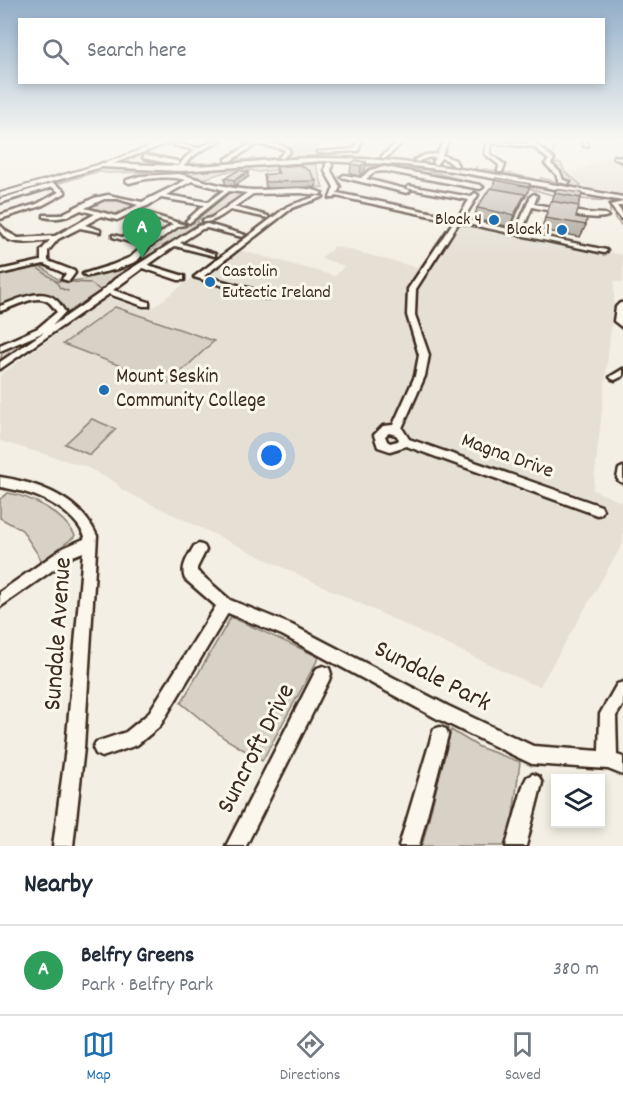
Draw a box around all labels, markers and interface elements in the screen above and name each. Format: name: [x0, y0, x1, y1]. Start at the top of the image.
search box: [18, 18, 605, 84]
icon: search: [39, 35, 72, 68]
text: Search here: [87, 36, 186, 67]
pin: A: [122, 208, 162, 258]
place label: Block 4: [435, 208, 482, 233]
marker: Block 4: [487, 213, 501, 227]
place label: Block 1: [506, 218, 550, 243]
marker: Block 1: [555, 223, 569, 237]
place label: Castolin Eutectic Ireland: [222, 260, 331, 306]
marker: Castolin Eutectic Ireland: [203, 275, 217, 289]
place label: Mount Seskin Community College: [116, 363, 266, 417]
marker: Mount Seskin Community College: [97, 383, 111, 397]
street label: Magna Drive: [457, 426, 557, 488]
your location: [257, 441, 286, 470]
street label: Sundale Avenue: [35, 556, 83, 712]
street label: Sundale Park: [367, 632, 497, 722]
street label: Suncroft Drive: [208, 678, 306, 820]
map controls: [551, 774, 605, 828]
button: layers: [551, 774, 605, 828]
text: Nearby: [24, 867, 92, 904]
text: Belfry Greens: [81, 941, 194, 972]
text: A: [38, 956, 49, 984]
text: 380 m: [553, 956, 599, 984]
text: Park · Belfry Park: [81, 972, 213, 1000]
tab: Map: [82, 1028, 115, 1087]
tab: Directions: [280, 1028, 340, 1087]
tab: Saved: [505, 1028, 541, 1087]

